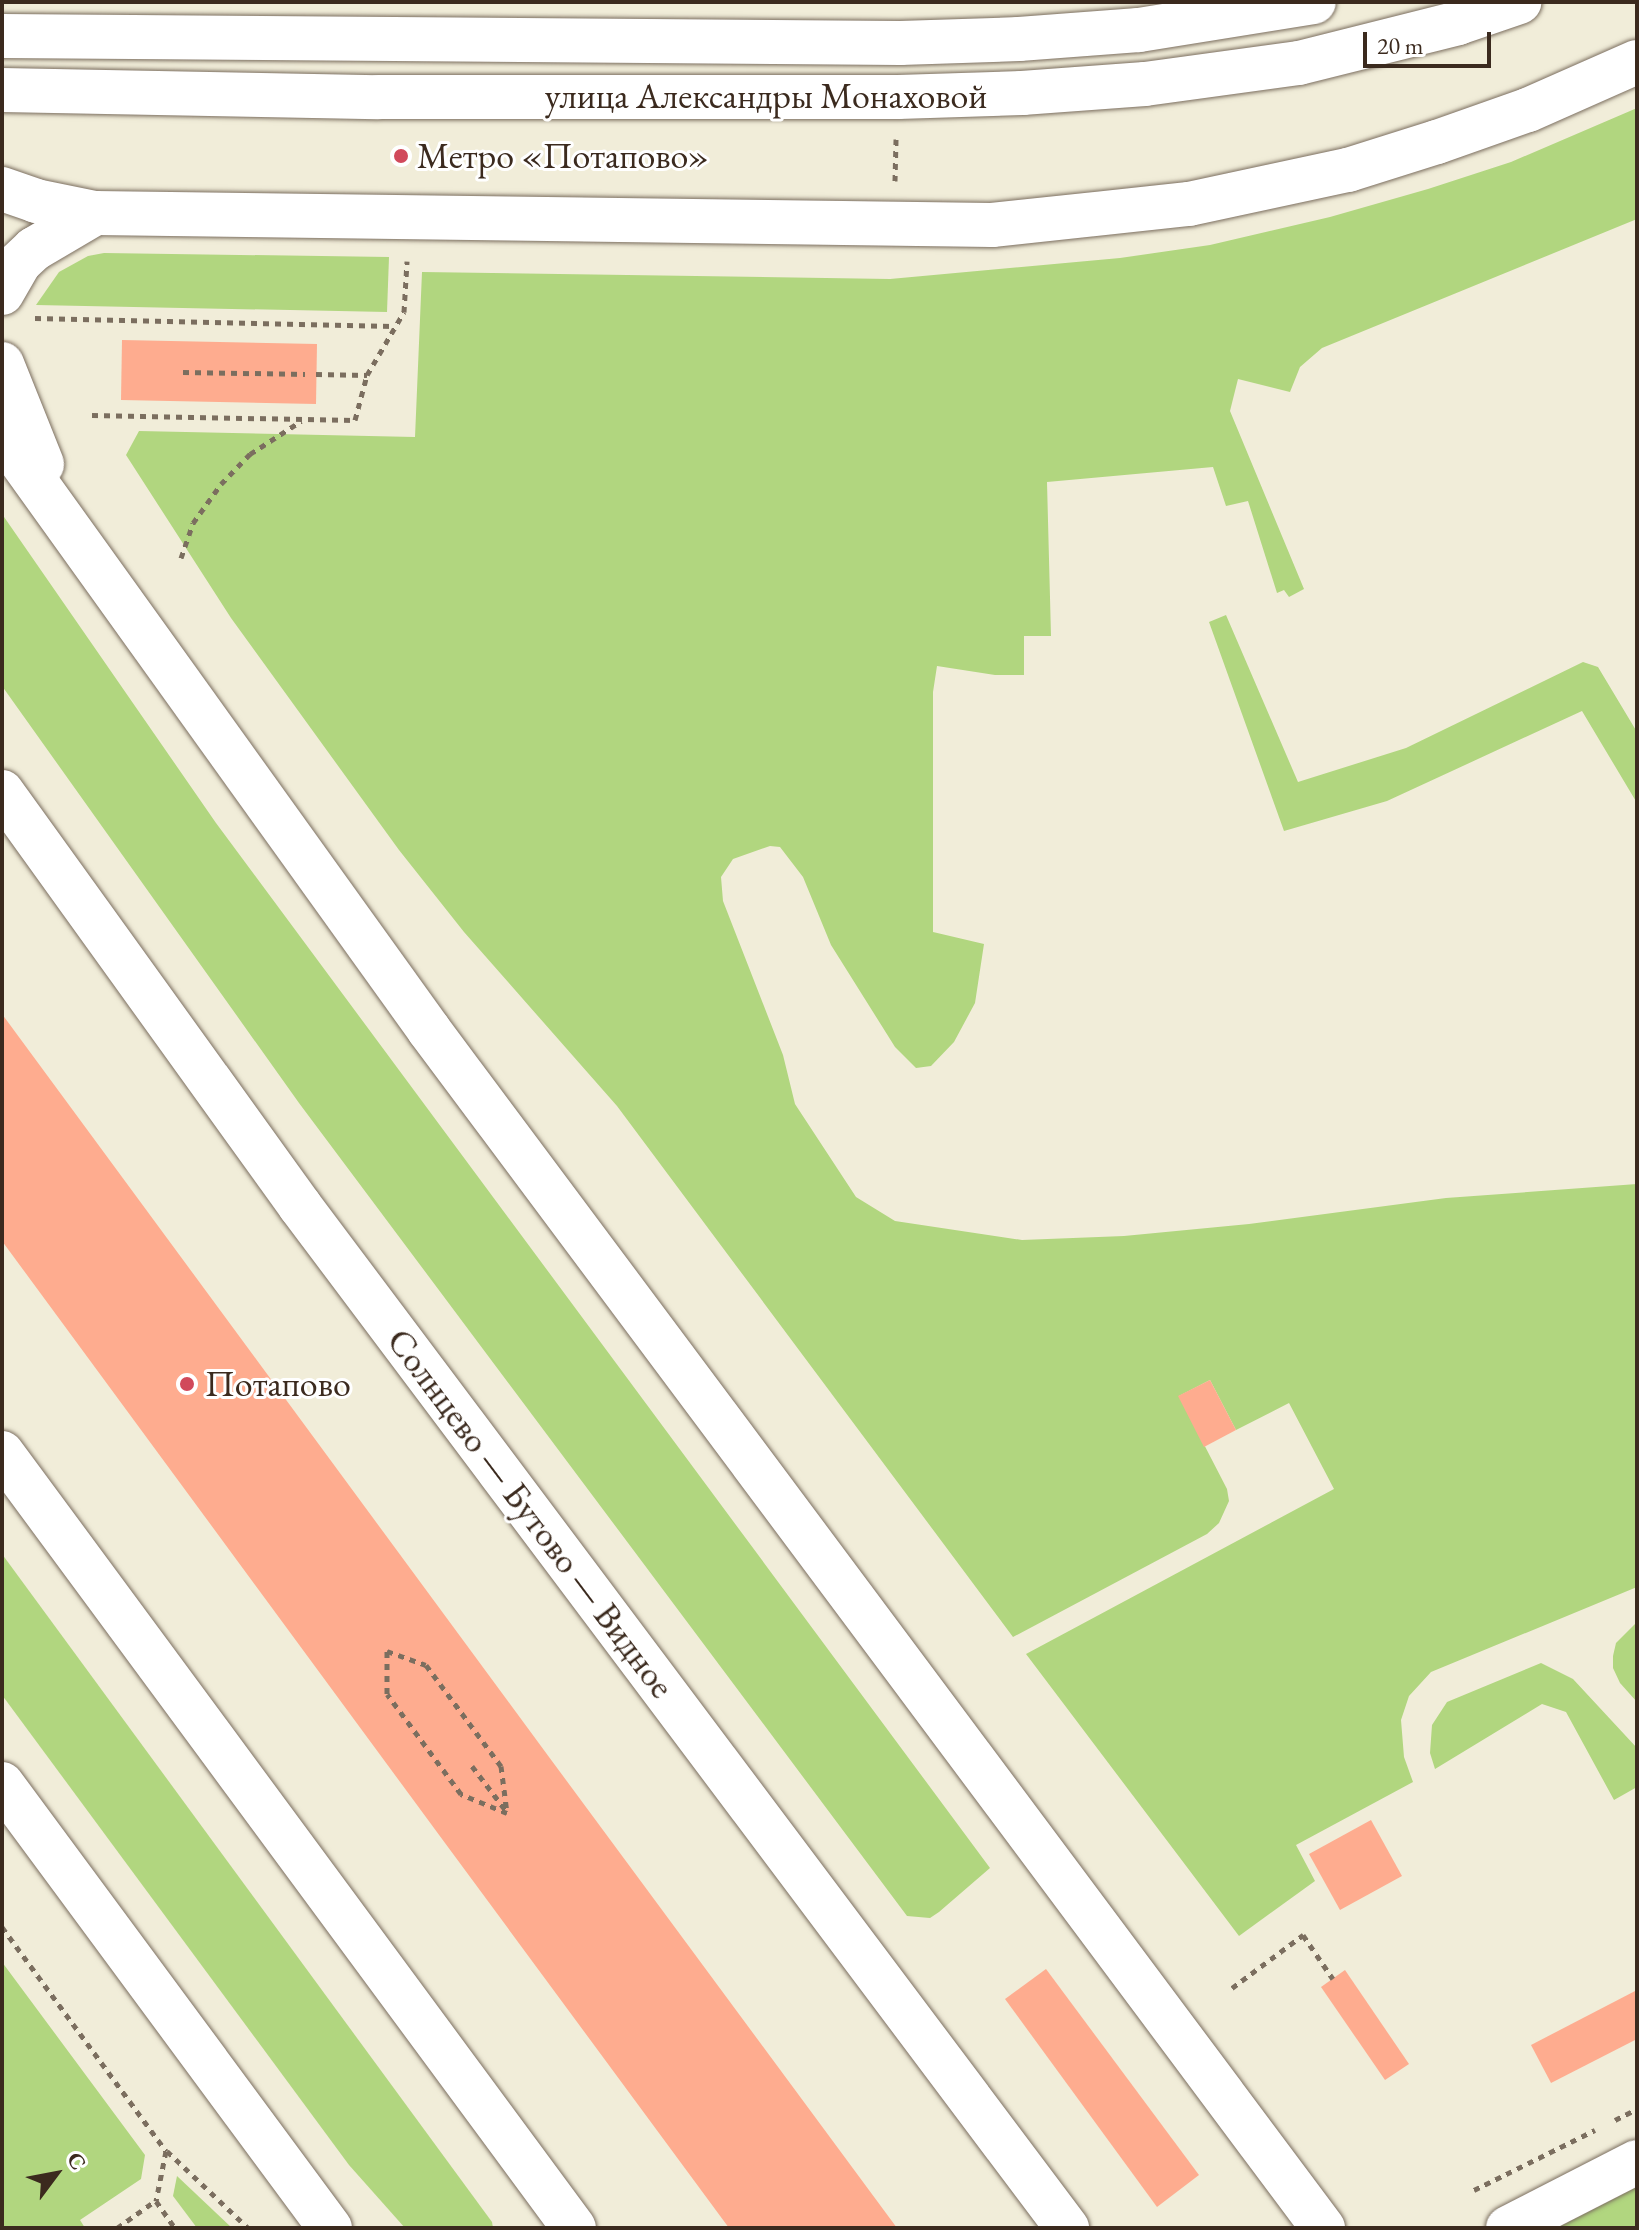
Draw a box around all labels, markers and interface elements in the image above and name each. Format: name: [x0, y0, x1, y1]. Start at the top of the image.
scale bar: [1367, 16, 1495, 66]
text: 20 m: [1377, 30, 1424, 61]
street label: улица Александры Монаховой: [545, 74, 987, 118]
place label: Метро «Потапово»: [417, 134, 709, 178]
marker: Метро «Потапово»: [392, 147, 410, 165]
street label: Солнцево — Бутово — Видное: [378, 1320, 684, 1706]
place label: Потапово: [205, 1362, 351, 1406]
marker: Потапово: [176, 1373, 198, 1395]
north arrow: [16, 2134, 96, 2214]
text: С: [60, 2147, 93, 2175]

